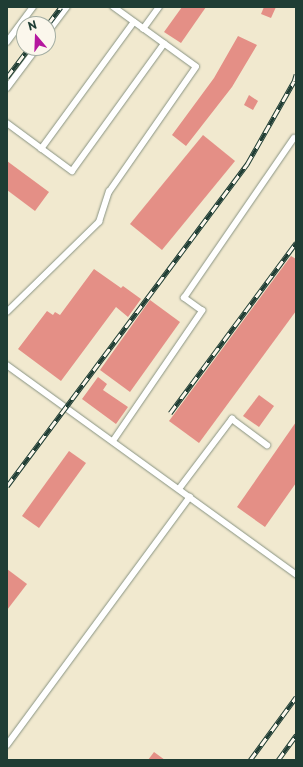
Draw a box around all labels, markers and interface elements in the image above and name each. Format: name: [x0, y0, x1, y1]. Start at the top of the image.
north arrow: [16, 16, 56, 56]
text: N: [25, 16, 39, 35]

